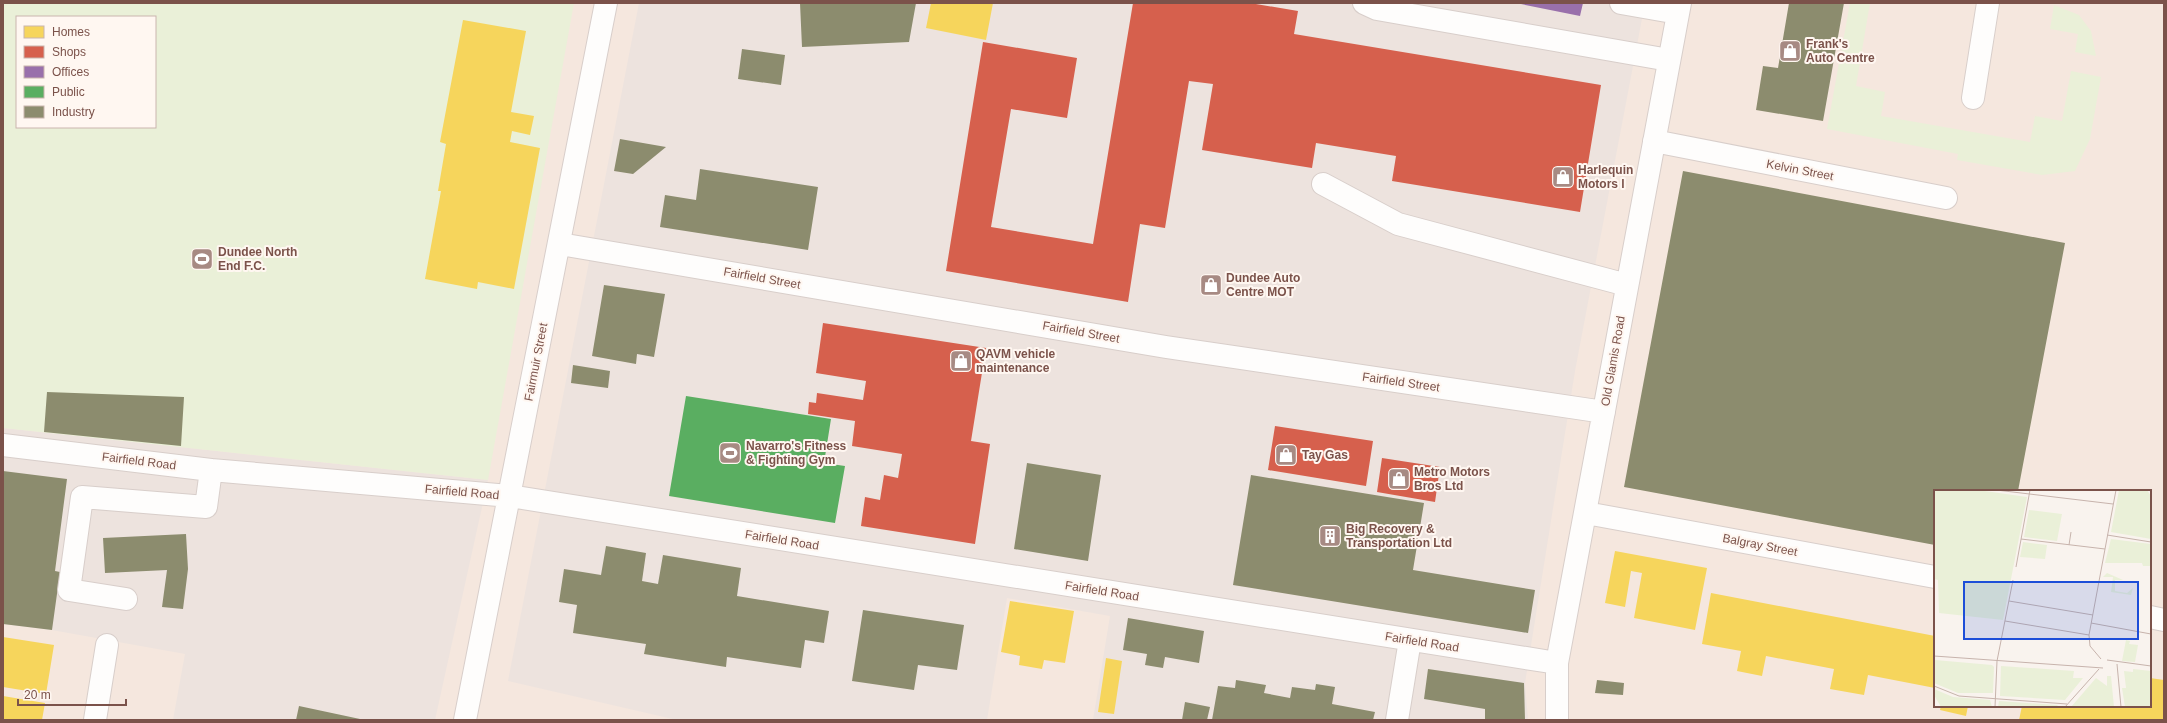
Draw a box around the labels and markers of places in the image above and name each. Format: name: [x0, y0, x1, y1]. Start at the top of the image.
place label: Frank's Auto Centre: [1806, 37, 1875, 65]
shop icon: Frank's Auto Centre: [1777, 38, 1803, 64]
place label: Harlequin Motors l: [1578, 163, 1633, 191]
shop icon: Harlequin Motors l: [1550, 164, 1576, 190]
place label: Dundee North End F.C.: [218, 245, 297, 273]
sports icon: Dundee North End F.C.: [189, 246, 215, 272]
place label: Dundee Auto Centre MOT: [1226, 271, 1300, 299]
shop icon: Dundee Auto Centre MOT: [1198, 272, 1224, 298]
place label: QAVM vehicle maintenance: [976, 347, 1055, 375]
shop icon: QAVM vehicle maintenance: [948, 348, 974, 374]
place label: Navarro's Fitness & Fighting Gym: [746, 439, 847, 467]
sports icon: Navarro's Fitness & Fighting Gym: [717, 440, 743, 466]
shop icon: Tay Gas: [1273, 442, 1299, 468]
place label: Tay Gas: [1302, 448, 1348, 462]
place label: Metro Motors Bros Ltd: [1414, 465, 1490, 493]
shop icon: Metro Motors Bros Ltd: [1386, 466, 1412, 492]
place label: Big Recovery & Transportation Ltd: [1346, 522, 1452, 550]
building icon: Big Recovery & Transportation Ltd: [1317, 523, 1343, 549]

